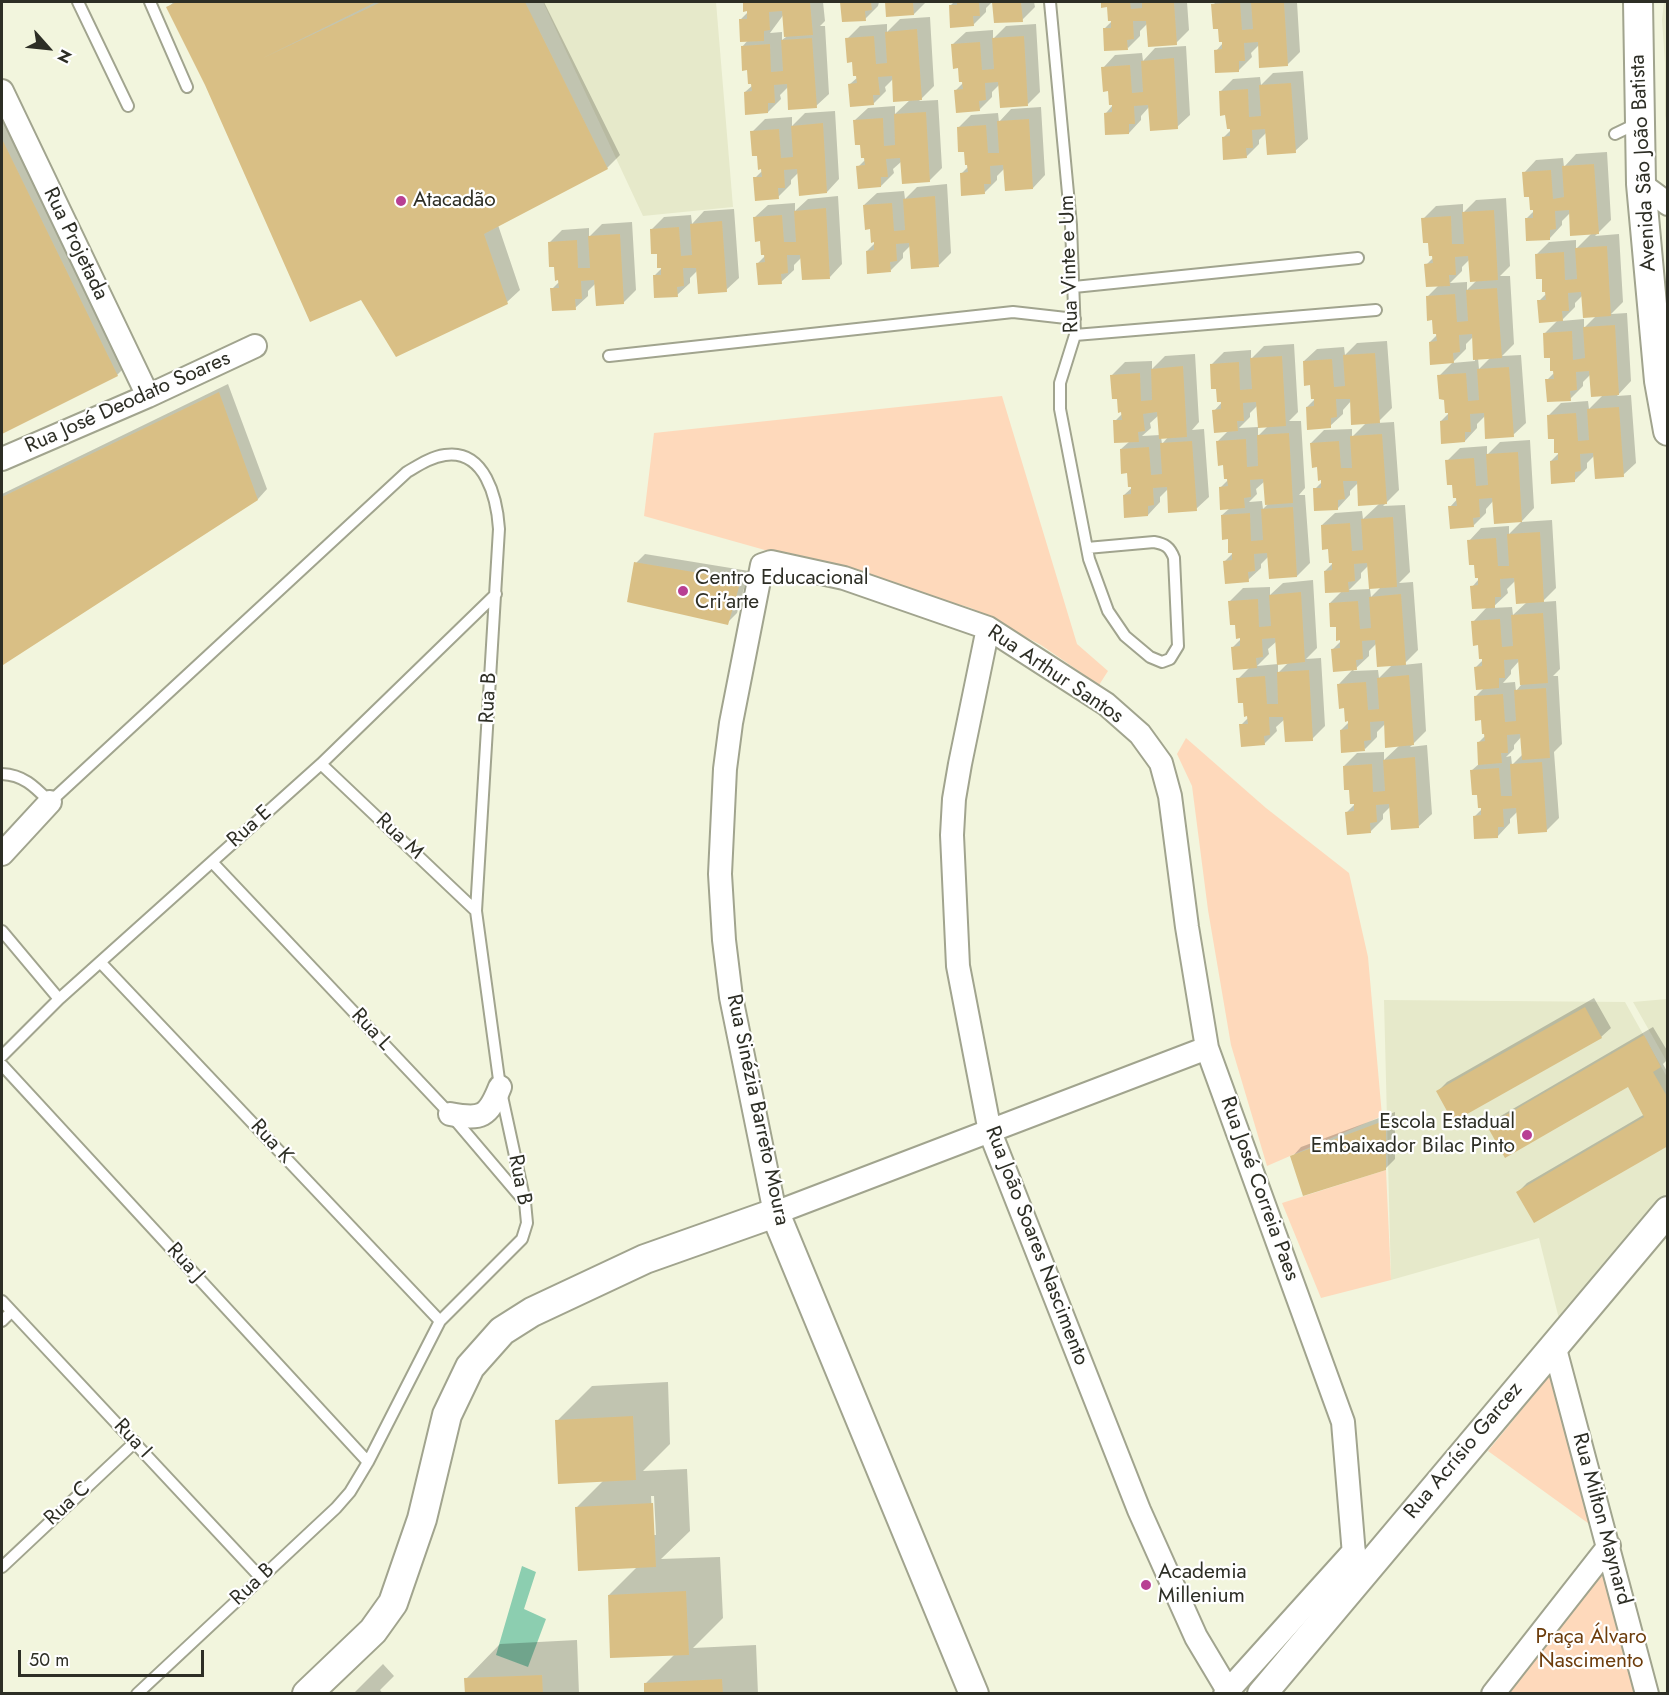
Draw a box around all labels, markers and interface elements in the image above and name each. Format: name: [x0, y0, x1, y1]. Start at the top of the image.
north arrow: [18, 18, 78, 78]
text: N: [51, 46, 78, 67]
street label: Avenida São João Batista: [1626, 54, 1662, 272]
street label: Rua Projetada: [37, 184, 113, 304]
place label: Atacadão: [413, 188, 496, 214]
marker: Atacadão: [394, 194, 408, 208]
street label: Rua Vinte e Um: [1055, 194, 1085, 334]
street label: Rua José Deodato Soares: [21, 346, 235, 460]
place label: Centro Educacional Cri'arte: [695, 566, 869, 616]
marker: Centro Educacional Cri'arte: [676, 584, 690, 598]
street label: Rua Arthur Santos: [982, 620, 1128, 730]
street label: Rua B: [475, 672, 503, 724]
street label: Rua E: [223, 801, 277, 853]
street label: Rua M: [370, 809, 428, 865]
street label: Rua Sinézia Barreto Moura: [720, 992, 794, 1228]
street label: Rua L: [345, 1004, 397, 1056]
street label: Rua José Correia Paes: [1214, 1093, 1304, 1285]
place label: Escola Estadual Embaixador Bilac Pinto: [1311, 1110, 1515, 1160]
street label: Rua K: [244, 1115, 298, 1169]
street label: Rua João Soares Nascimento: [979, 1123, 1093, 1369]
marker: Escola Estadual Embaixador Bilac Pinto: [1520, 1128, 1534, 1142]
street label: Rua B: [502, 1153, 536, 1207]
street label: Rua J: [161, 1238, 209, 1288]
street label: Rua Acrísio Garcez: [1399, 1377, 1529, 1525]
street label: Rua I: [108, 1414, 156, 1464]
street label: Rua Milton Maynard: [1566, 1430, 1636, 1608]
street label: Rua C: [40, 1477, 96, 1531]
street label: Rua B: [226, 1558, 280, 1612]
place label: Academia Millenium: [1158, 1560, 1247, 1610]
marker: Academia Millenium: [1139, 1578, 1153, 1592]
park label: Praça Álvaro Nascimento: [1535, 1625, 1647, 1675]
scale bar: [21, 1638, 207, 1676]
text: 50 m: [29, 1647, 69, 1673]

